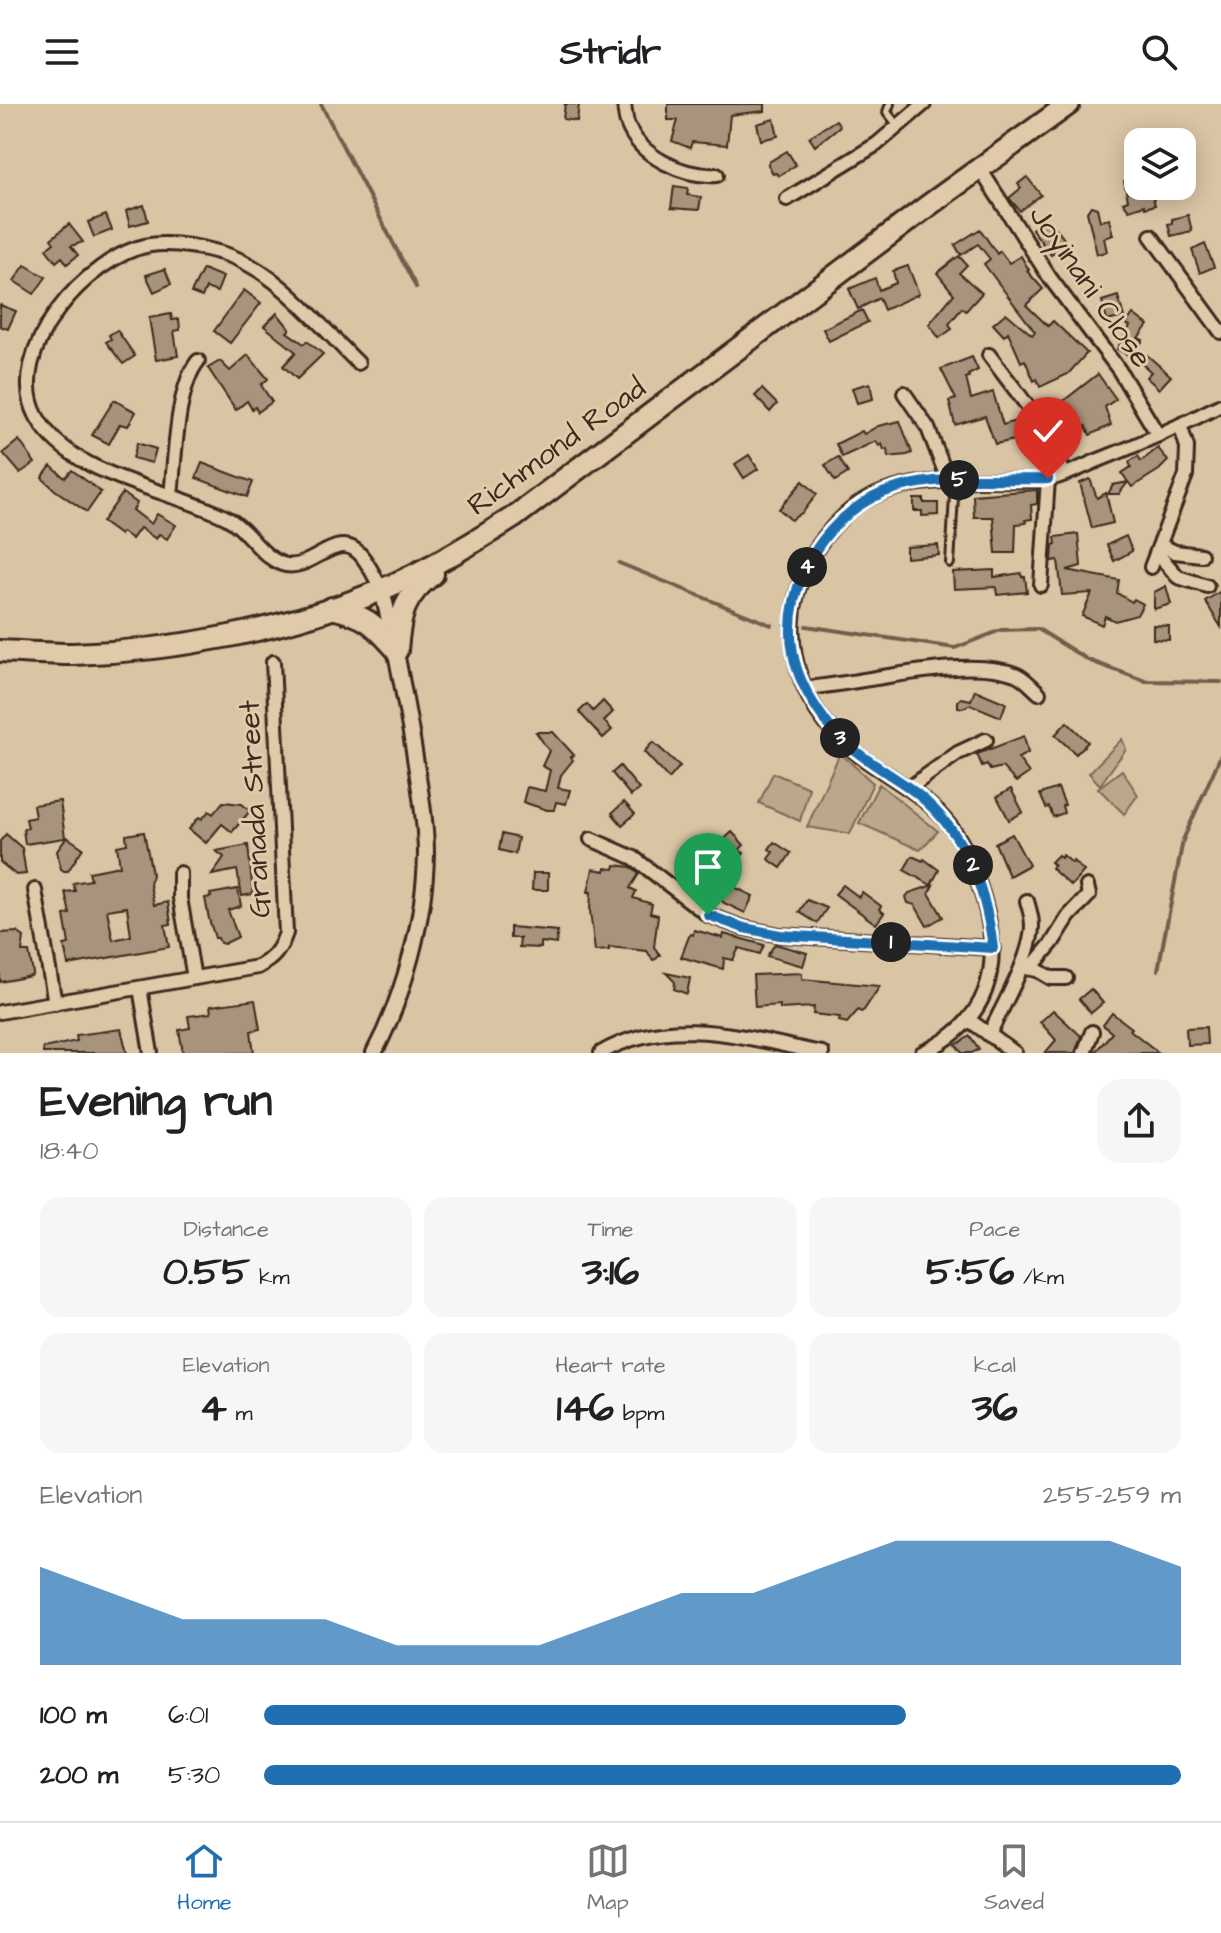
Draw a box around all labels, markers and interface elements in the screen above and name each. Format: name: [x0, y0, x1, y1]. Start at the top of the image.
text: Stridr: [560, 27, 661, 78]
icon: menu: [40, 30, 84, 74]
icon: search: [1137, 30, 1181, 74]
map controls: [1124, 128, 1196, 200]
button: layers: [1124, 128, 1196, 200]
street label: Joyinani Close: [1018, 197, 1162, 377]
street label: Richmond Road: [459, 368, 654, 526]
pin: [1014, 397, 1082, 479]
icon: check: [1026, 409, 1070, 453]
pin: 5: [939, 460, 979, 500]
text: 5: [951, 464, 967, 495]
pin: 4: [787, 547, 827, 587]
text: 4: [800, 551, 814, 582]
street label: Granada Street: [228, 699, 282, 919]
pin: 3: [820, 718, 860, 758]
text: 3: [834, 722, 846, 753]
pin: [674, 833, 742, 915]
icon: arrive: [686, 845, 730, 889]
pin: 2: [953, 845, 993, 885]
text: 2: [967, 849, 979, 880]
pin: 1: [871, 922, 911, 962]
text: 1: [890, 926, 892, 957]
text: Evening run: [40, 1072, 272, 1133]
button: share: [1097, 1079, 1181, 1163]
text: 18:40: [40, 1133, 99, 1169]
text: Distance: [183, 1214, 269, 1245]
text: Time: [587, 1214, 634, 1245]
text: Pace: [969, 1214, 1020, 1245]
text: 0.55: [163, 1245, 250, 1300]
text: 3:16: [582, 1245, 639, 1300]
text: 5:56: [926, 1245, 1014, 1300]
text: km: [250, 1262, 290, 1293]
text: /km: [1014, 1262, 1064, 1293]
text: Elevation: [183, 1350, 269, 1381]
text: Heart rate: [555, 1350, 666, 1381]
text: kcal: [974, 1350, 1016, 1381]
text: 4: [200, 1381, 227, 1436]
text: 146: [557, 1381, 614, 1436]
text: 36: [972, 1381, 1018, 1436]
text: m: [227, 1398, 253, 1429]
text: bpm: [614, 1398, 664, 1429]
text: Elevation: [40, 1477, 142, 1513]
text: 255–259 m: [1042, 1477, 1181, 1513]
text: 100 m: [40, 1697, 107, 1733]
text: 6:01: [168, 1697, 208, 1733]
text: 200 m: [40, 1757, 118, 1793]
text: 5:30: [168, 1757, 220, 1793]
tab: Home: [177, 1839, 232, 1918]
tab: Map: [586, 1839, 630, 1918]
tab: Saved: [984, 1839, 1044, 1918]

